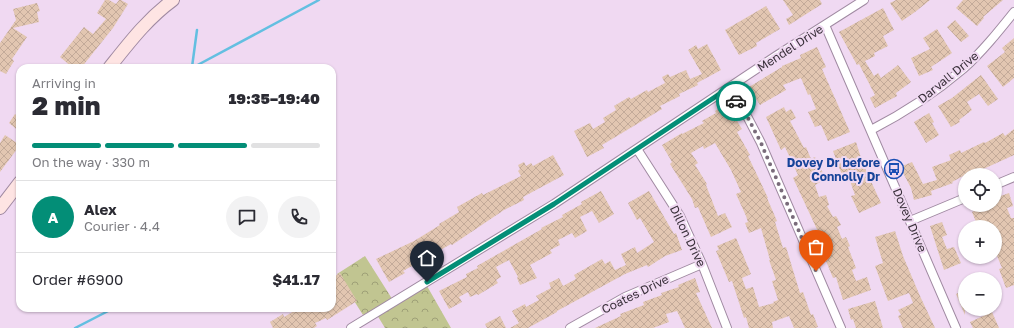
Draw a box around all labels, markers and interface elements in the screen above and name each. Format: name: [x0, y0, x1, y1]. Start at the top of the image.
street label: Mendel Drive: [754, 21, 826, 75]
street label: Darvall Drive: [915, 48, 981, 106]
text: Arriving in: [32, 75, 96, 91]
courier: [716, 81, 756, 121]
text: 19:35–19:40: [228, 89, 320, 107]
text: 2 min: [32, 90, 100, 121]
icon: car: [725, 90, 747, 112]
text: On the way · 330 m: [32, 154, 150, 170]
place label: Dovey Dr before Connolly Dr: [787, 155, 880, 184]
bus stop icon: Dovey Dr before Connolly Dr: [883, 158, 905, 180]
map controls: [958, 168, 1002, 316]
button: locate: [958, 168, 1002, 212]
street label: Dovey Drive: [890, 186, 930, 254]
button: chat: [226, 196, 268, 238]
button: phone: [278, 196, 320, 238]
text: Alex: [84, 200, 117, 218]
street label: Dillon Drive: [667, 203, 709, 269]
text: A: [48, 208, 58, 226]
text: Courier · 4.4: [84, 218, 160, 234]
button: +: [958, 220, 1002, 264]
pin: [799, 230, 833, 271]
icon: bag: [805, 236, 827, 258]
pin: [410, 241, 444, 282]
icon: home: [416, 247, 438, 269]
text: Order #6900: [32, 270, 123, 288]
text: $41.17: [272, 270, 320, 288]
street label: Coates Drive: [599, 271, 671, 317]
button: −: [958, 272, 1002, 316]

